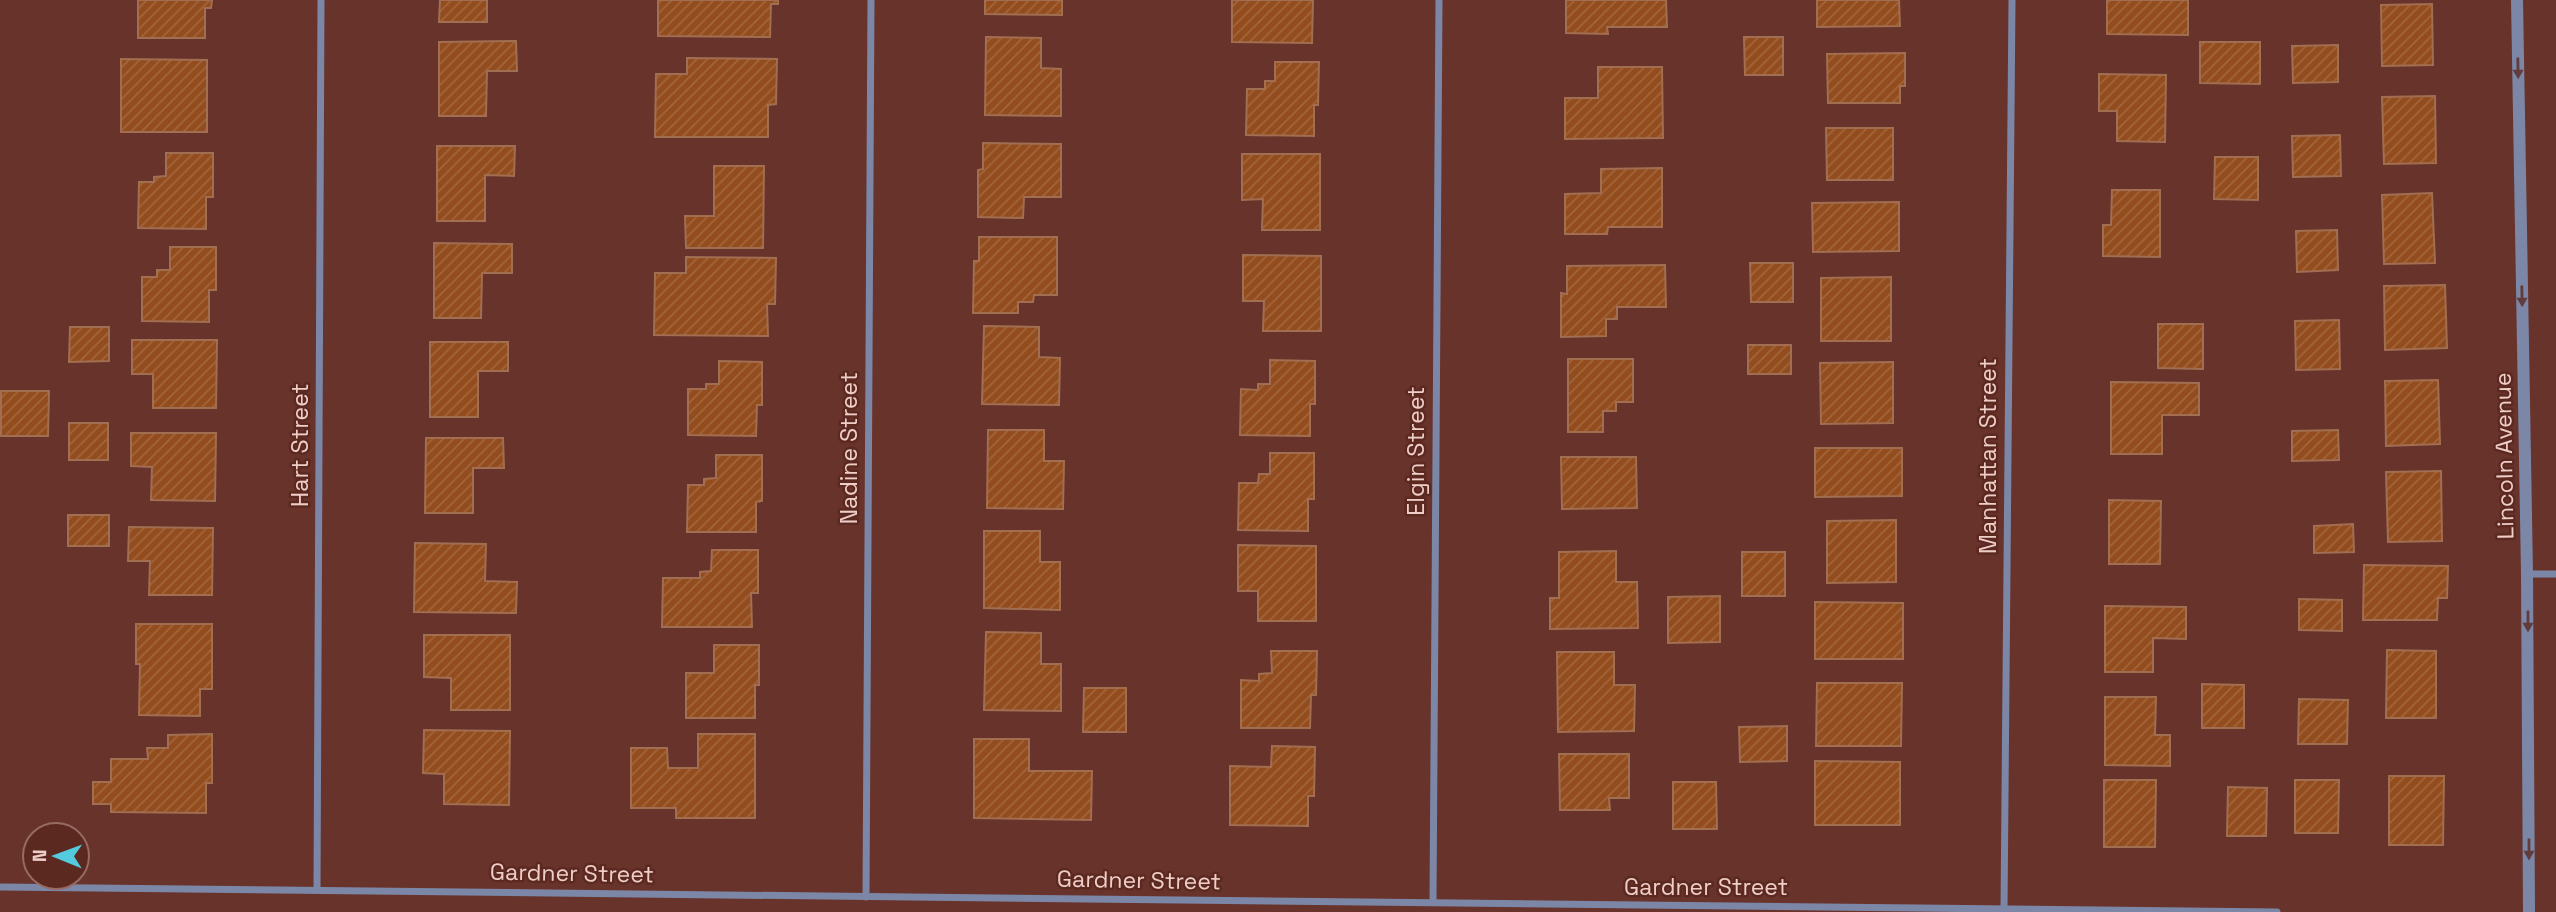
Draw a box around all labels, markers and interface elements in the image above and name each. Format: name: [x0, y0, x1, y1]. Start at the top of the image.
one-way arrow: [2512, 57, 2524, 79]
one-way arrow: [2516, 285, 2528, 307]
street label: Manhattan Street: [1973, 358, 2003, 554]
street label: Nadine Street: [834, 372, 864, 524]
street label: Lincoln Avenue: [2488, 372, 2520, 540]
street label: Hart Street: [285, 383, 315, 507]
street label: Elgin Street: [1401, 386, 1431, 516]
one-way arrow: [2522, 610, 2533, 632]
north arrow: [21, 821, 91, 891]
one-way arrow: [2523, 838, 2535, 860]
text: N: [27, 849, 52, 862]
street label: Gardner Street: [490, 857, 654, 889]
street label: Gardner Street: [1057, 864, 1221, 896]
street label: Gardner Street: [1624, 872, 1788, 902]

